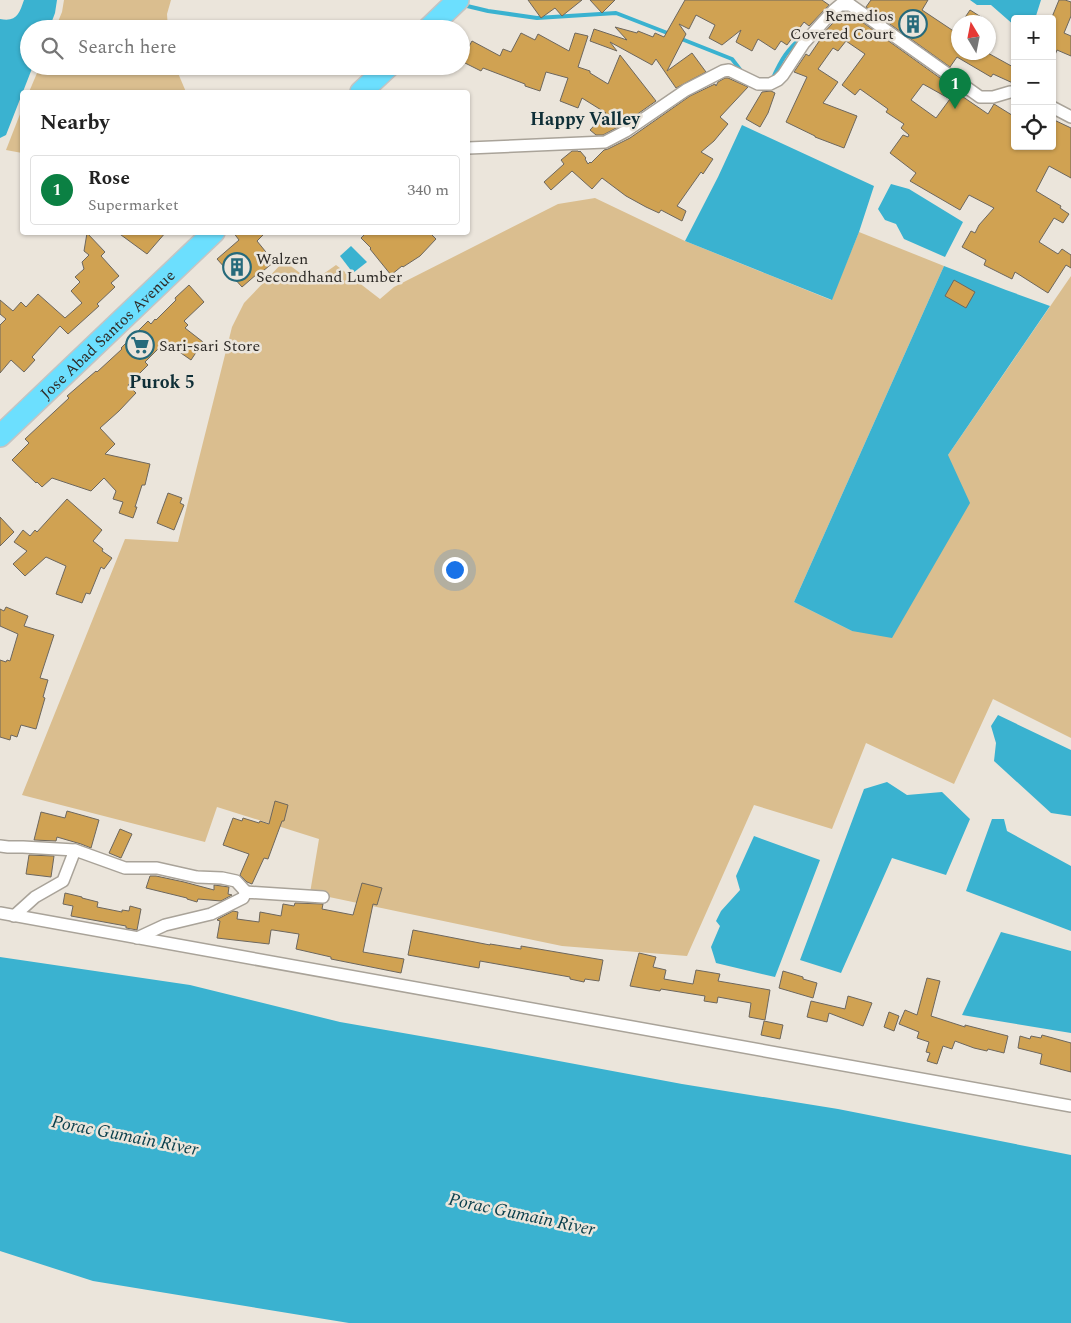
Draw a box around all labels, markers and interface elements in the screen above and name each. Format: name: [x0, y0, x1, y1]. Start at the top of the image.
place label: Remedios Covered Court: [790, 4, 894, 46]
building icon: Remedios Covered Court: [898, 9, 928, 39]
north arrow: [951, 15, 996, 60]
map controls: [1011, 15, 1056, 150]
button: +: [1011, 15, 1056, 60]
search box: [20, 20, 470, 75]
text: Search here: [78, 33, 177, 62]
icon: search: [38, 34, 66, 62]
button: −: [1011, 60, 1056, 105]
pin: 1: [939, 68, 971, 109]
button: locate: [1011, 105, 1056, 150]
district label: Happy Valley: [530, 106, 641, 133]
text: Nearby: [40, 107, 110, 139]
text: Rose: [88, 164, 130, 193]
text: 1: [53, 178, 61, 202]
text: 340 m: [407, 178, 449, 202]
text: Supermarket: [88, 193, 179, 217]
place label: Walzen Secondhand Lumber: [256, 247, 402, 289]
building icon: Walzen Secondhand Lumber: [222, 252, 252, 282]
street label: Jose Abad Santos Avenue: [35, 264, 181, 405]
supermarket icon: Sari-sari Store: [125, 330, 155, 360]
place label: Sari-sari Store: [159, 334, 260, 358]
district label: Purok 5: [129, 369, 195, 396]
your location: [442, 557, 468, 583]
water label: Porac Gumain River: [49, 1108, 201, 1163]
water label: Porac Gumain River: [446, 1186, 598, 1243]

